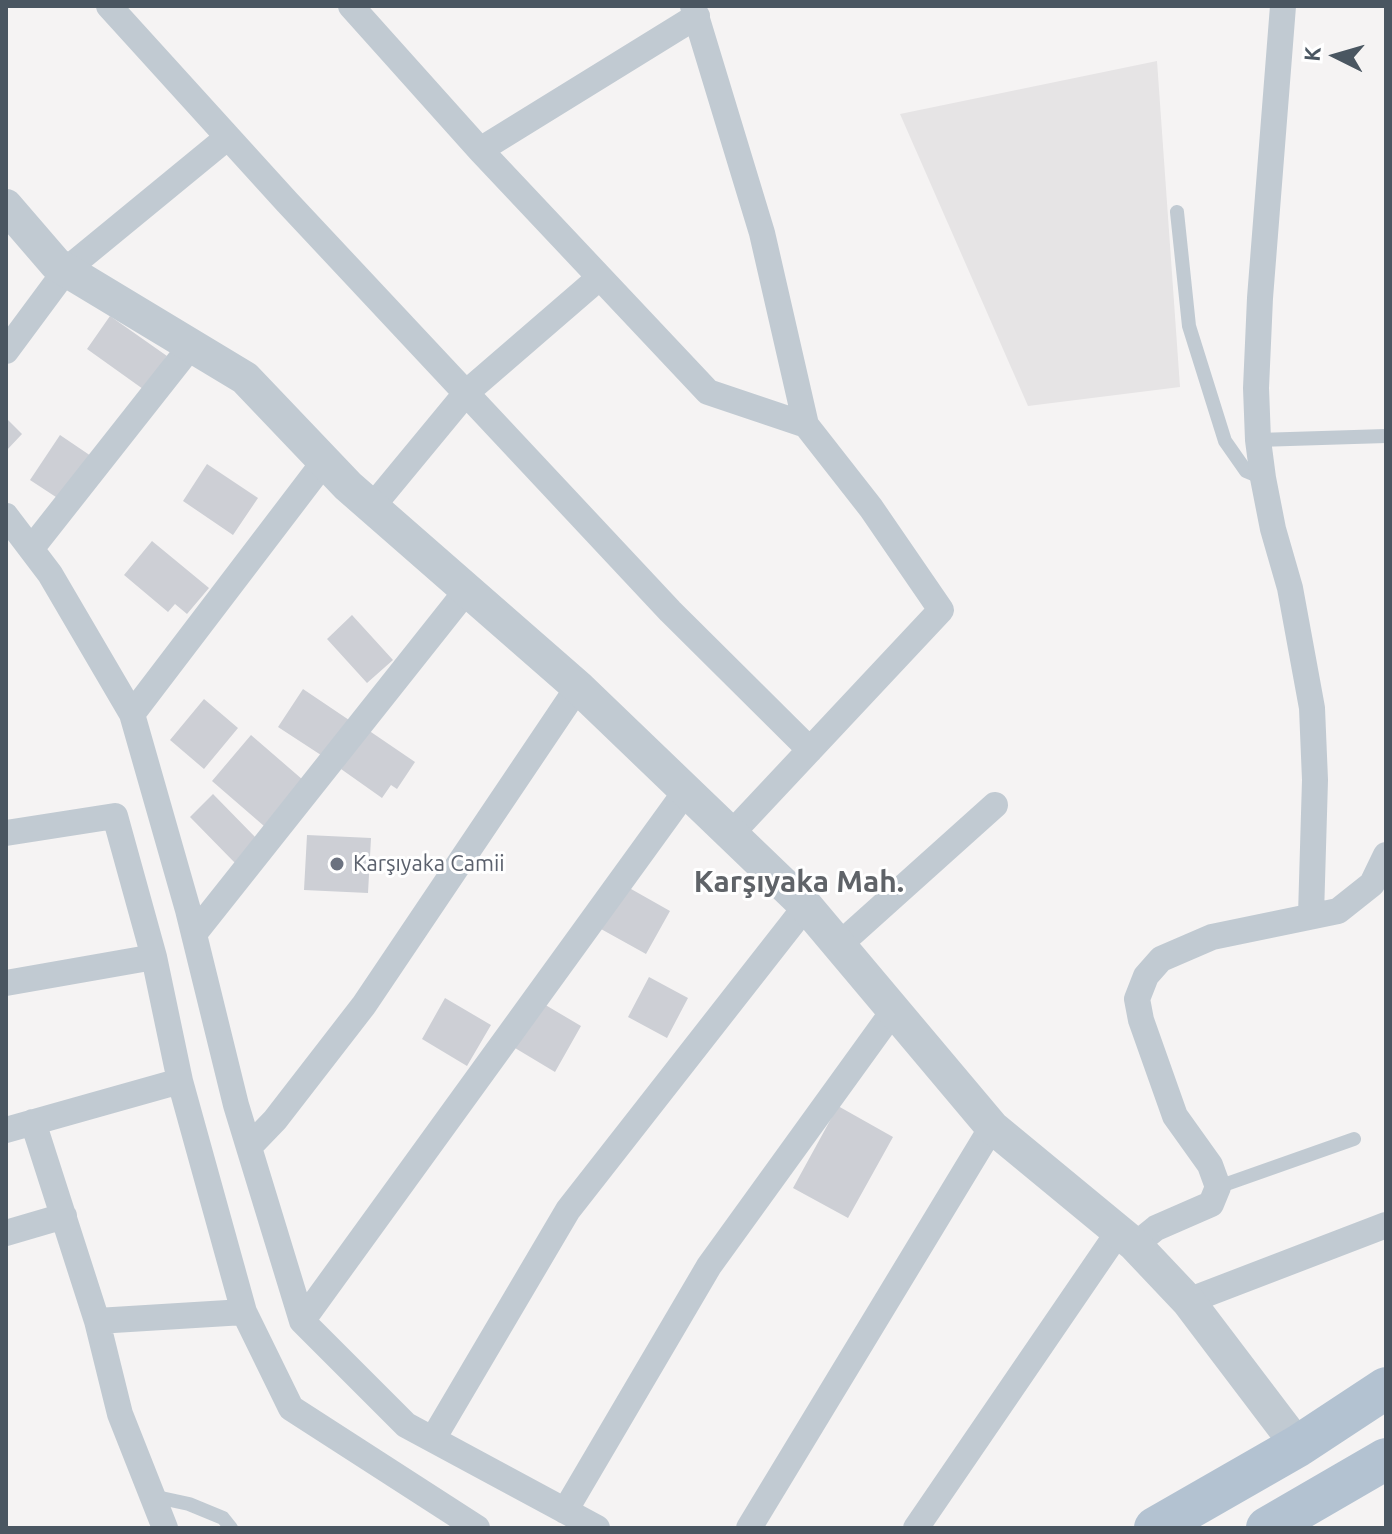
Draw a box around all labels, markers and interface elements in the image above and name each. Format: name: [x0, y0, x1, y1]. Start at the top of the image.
north arrow: [1296, 16, 1376, 96]
text: K: [1299, 45, 1325, 62]
place label: Karşıyaka Camii: [353, 851, 505, 877]
marker: Karşıyaka Camii: [328, 855, 346, 873]
district label: Karşıyaka Mah.: [694, 864, 904, 900]

